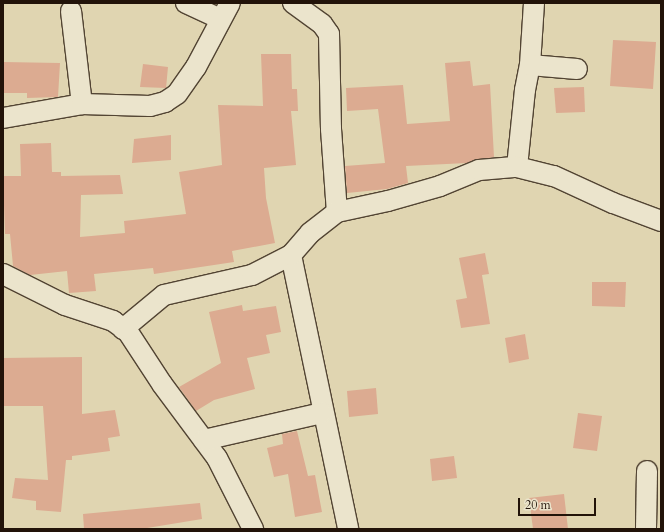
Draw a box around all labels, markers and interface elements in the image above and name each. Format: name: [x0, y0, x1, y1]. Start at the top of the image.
scale bar: [520, 490, 598, 516]
text: 20 m: [525, 497, 551, 513]

